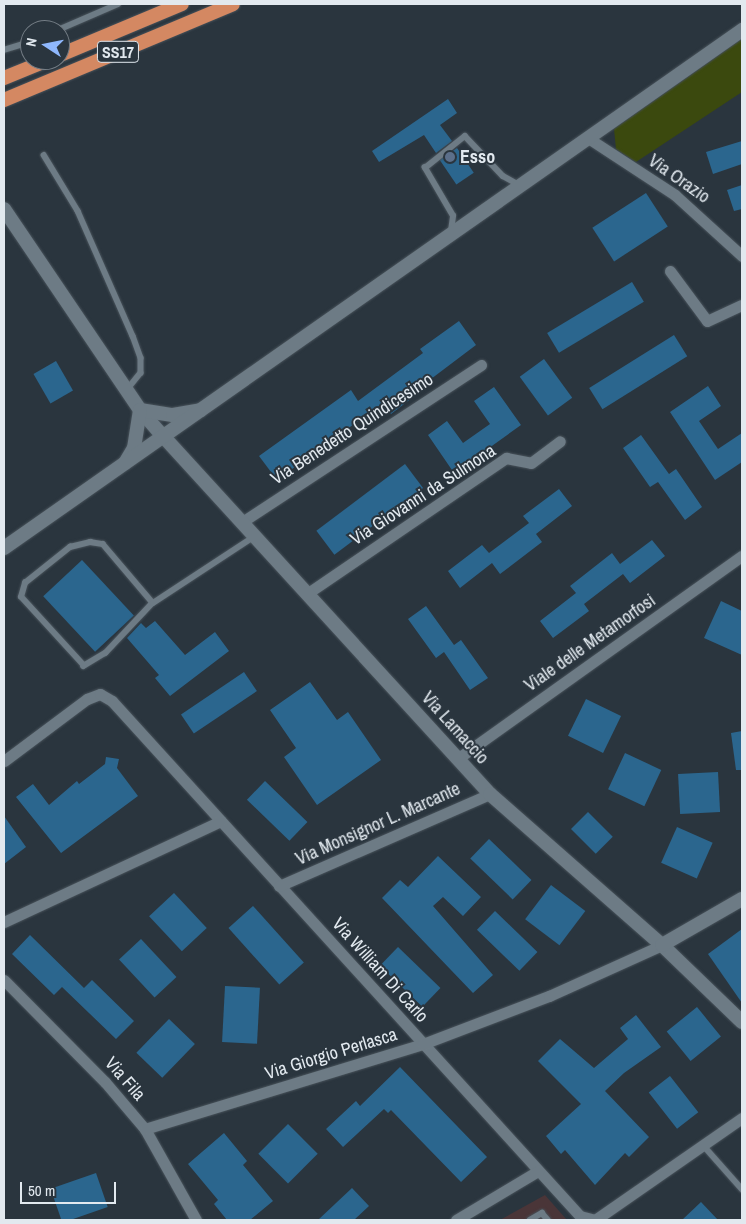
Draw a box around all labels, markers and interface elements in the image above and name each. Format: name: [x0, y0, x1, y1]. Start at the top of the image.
north arrow: [20, 20, 70, 70]
text: N: [22, 37, 41, 48]
road number: SS17: [97, 38, 139, 66]
place label: Esso: [460, 146, 495, 168]
street label: Via Orazio: [644, 150, 714, 208]
marker: Esso: [444, 151, 456, 163]
street label: Via Benedetto Quindicesimo: [267, 368, 437, 490]
street label: Via Giovanni da Sulmona: [346, 440, 500, 550]
street label: Viale delle Metamorfosi: [520, 590, 660, 696]
street label: Via Lamaccio: [417, 687, 493, 769]
street label: Via Monsignor L. Marcante: [292, 778, 464, 870]
street label: Via William Di Carlo: [327, 913, 433, 1027]
street label: Via Giorgio Perlasca: [262, 1024, 400, 1084]
street label: Via Fila: [100, 1053, 150, 1105]
scale bar: [22, 1172, 119, 1204]
text: 50 m: [28, 1180, 55, 1201]

